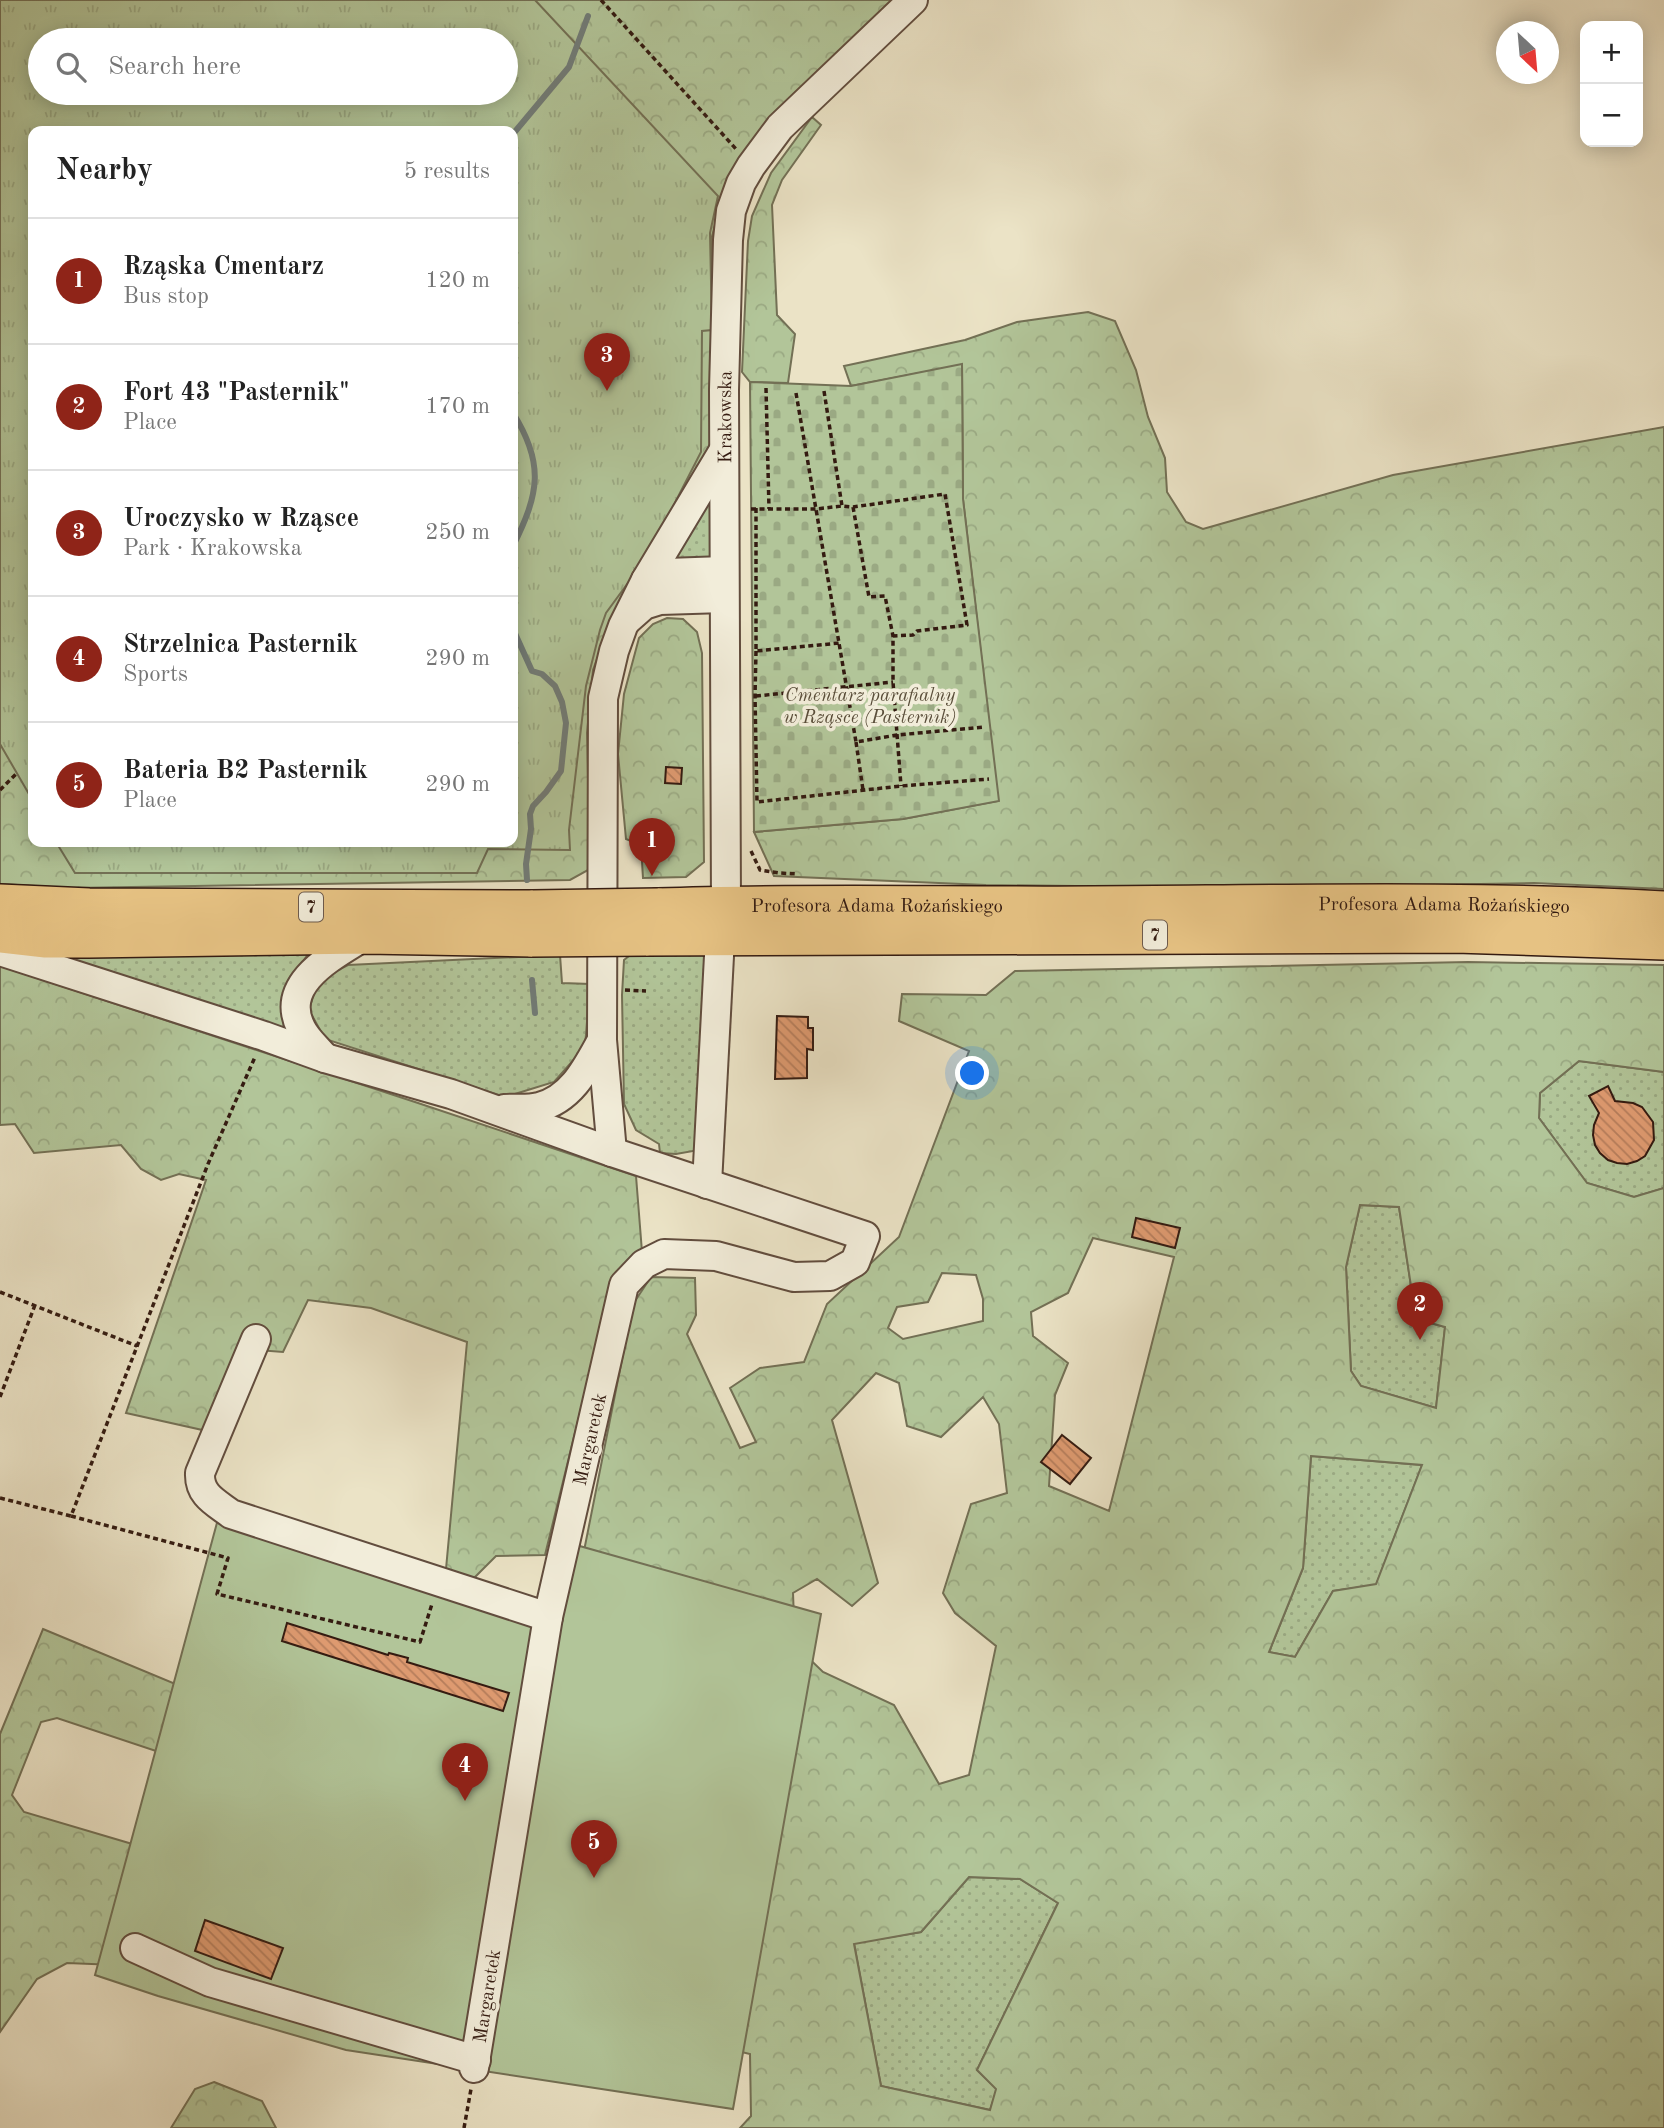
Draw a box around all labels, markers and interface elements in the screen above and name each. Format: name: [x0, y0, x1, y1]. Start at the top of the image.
north arrow: [1496, 21, 1559, 84]
map controls: [1580, 21, 1643, 147]
button: +: [1580, 21, 1643, 84]
search box: [28, 28, 518, 105]
icon: search: [52, 48, 90, 86]
text: Search here: [108, 54, 241, 80]
button: −: [1580, 84, 1643, 147]
text: Nearby: [56, 156, 153, 186]
text: 5 results: [404, 160, 490, 183]
text: Rząska Cmentarz: [123, 254, 324, 280]
text: 1: [72, 269, 86, 292]
text: 120 m: [425, 269, 490, 292]
text: Bus stop: [123, 285, 209, 308]
pin: 3: [584, 333, 630, 391]
street label: Krakowska: [717, 370, 737, 463]
text: Fort 43 "Pasternik": [123, 380, 350, 406]
text: 2: [72, 395, 86, 418]
text: 170 m: [425, 395, 490, 418]
text: Place: [123, 411, 177, 434]
text: Uroczysko w Rząsce: [123, 506, 359, 532]
text: 3: [72, 521, 86, 544]
text: 250 m: [425, 521, 490, 544]
text: Park · Krakowska: [123, 537, 302, 560]
text: Strzelnica Pasternik: [123, 632, 358, 658]
text: 4: [72, 647, 86, 670]
text: 290 m: [425, 647, 490, 670]
text: Sports: [123, 663, 188, 686]
park label: Cmentarz parafialny w Rząsce (Pasternik): [784, 687, 956, 728]
text: Bateria B2 Pasternik: [123, 758, 368, 784]
text: 5: [72, 773, 86, 796]
text: 290 m: [425, 773, 490, 796]
text: Place: [123, 789, 177, 812]
pin: 1: [629, 818, 675, 876]
road number: 7: [299, 893, 323, 922]
street label: Profesora Adama Rożańskiego: [1318, 896, 1570, 918]
street label: Profesora Adama Rożańskiego: [751, 897, 1003, 917]
road number: 7: [1143, 920, 1167, 950]
your location: [955, 1056, 989, 1090]
pin: 2: [1397, 1282, 1443, 1340]
street label: Margaretek: [572, 1391, 611, 1488]
pin: 4: [442, 1743, 488, 1801]
pin: 5: [571, 1820, 617, 1878]
street label: Margaretek: [472, 1948, 505, 2045]

